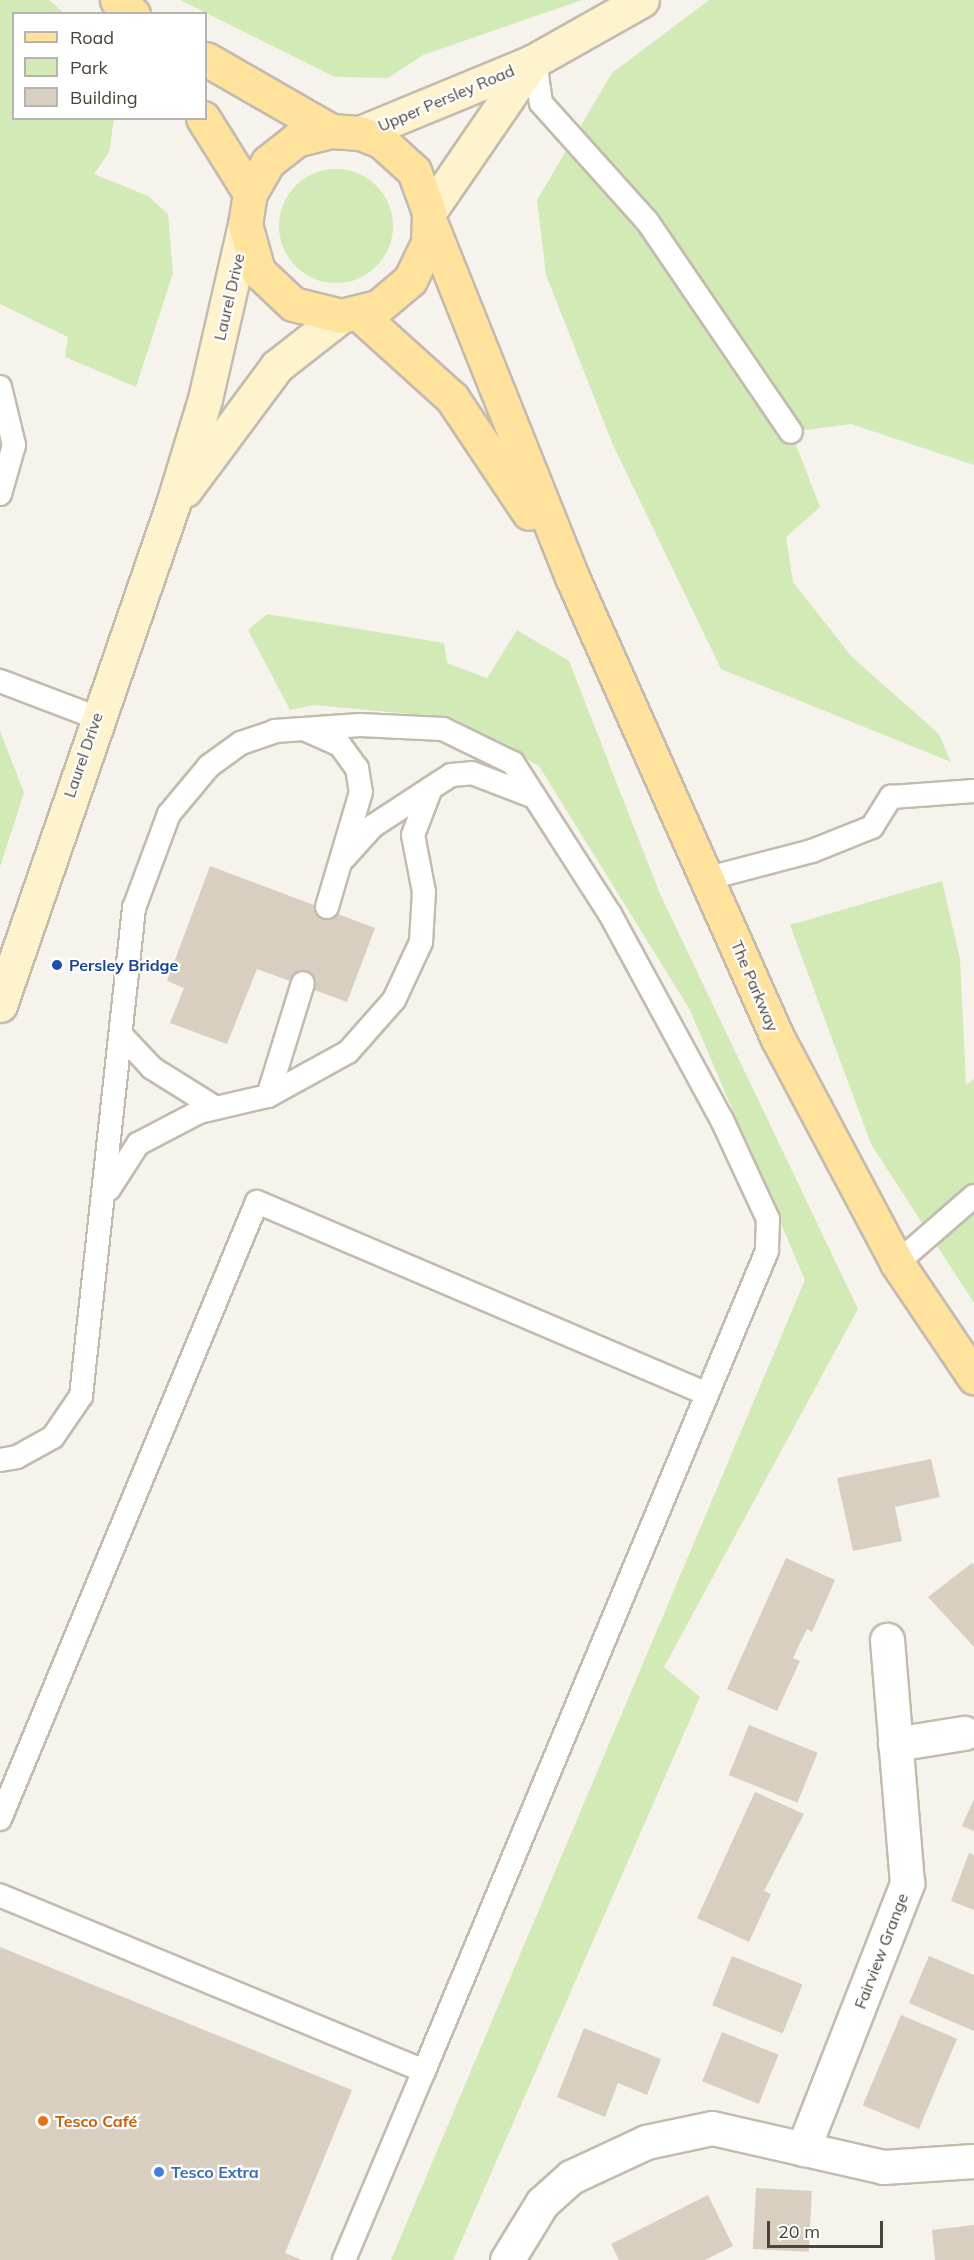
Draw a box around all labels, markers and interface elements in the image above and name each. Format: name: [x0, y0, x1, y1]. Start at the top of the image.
legend: [12, 12, 207, 120]
text: Road: [70, 26, 114, 49]
text: Park: [70, 56, 108, 79]
street label: Upper Persley Road: [375, 61, 517, 135]
text: Building: [70, 86, 138, 109]
street label: Laurel Drive: [210, 252, 248, 342]
street label: Laurel Drive: [60, 710, 106, 800]
street label: The Parkway: [727, 938, 783, 1034]
place label: Persley Bridge: [69, 955, 178, 975]
marker: Persley Bridge: [50, 958, 64, 972]
street label: Fairview Grange: [850, 1891, 912, 2011]
place label: Tesco Café: [55, 2111, 137, 2131]
marker: Tesco Café: [36, 2114, 50, 2128]
place label: Tesco Extra: [171, 2162, 259, 2182]
marker: Tesco Extra: [152, 2165, 166, 2179]
scale bar: [770, 2209, 886, 2247]
text: 20 m: [778, 2220, 820, 2243]

